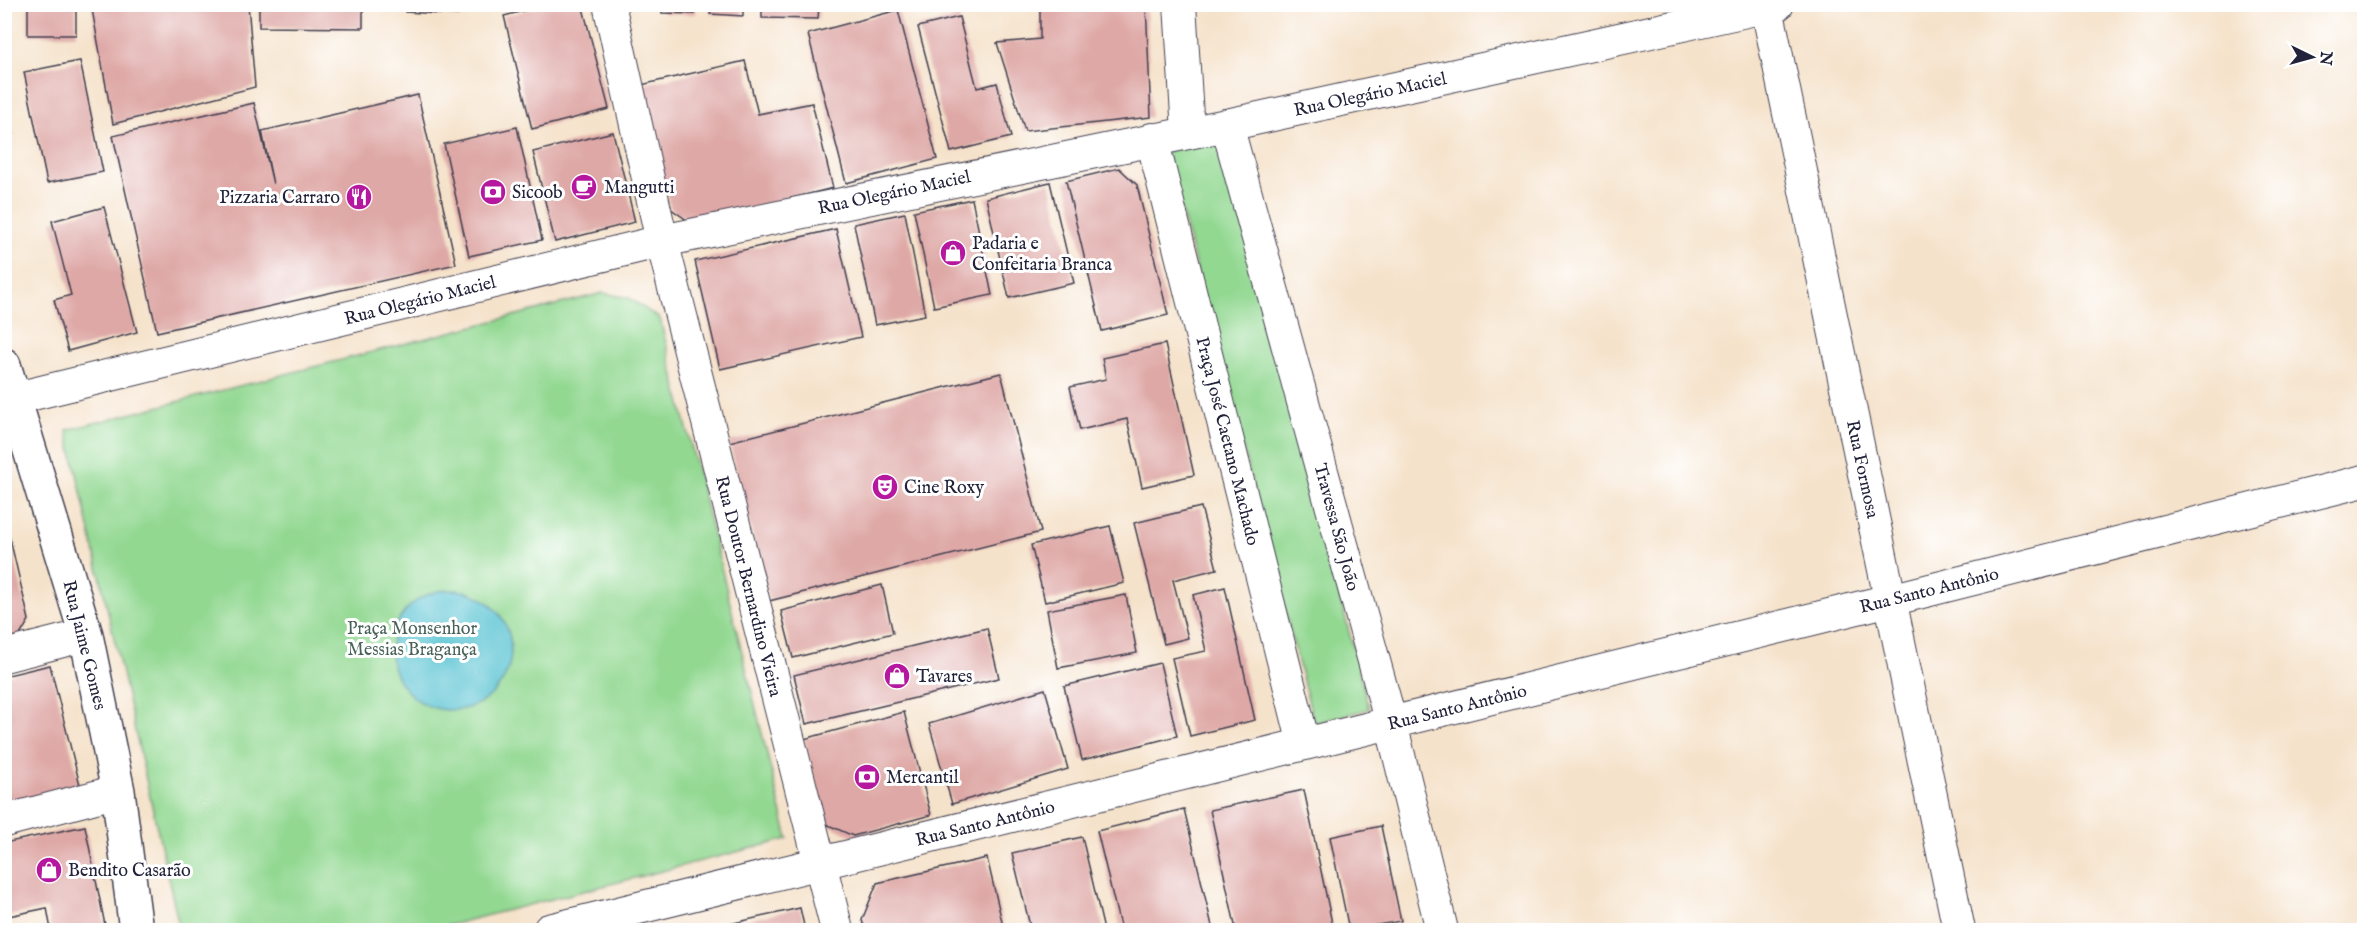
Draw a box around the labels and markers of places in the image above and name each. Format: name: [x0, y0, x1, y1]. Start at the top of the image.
cafe icon: Mangutti: [569, 172, 599, 202]
bank icon: Sicoob: [478, 177, 508, 207]
place label: Mangutti: [604, 177, 675, 200]
restaurant icon: Pizzaria Carraro: [344, 182, 374, 212]
place label: Sicoob: [512, 182, 563, 205]
place label: Pizzaria Carraro: [219, 187, 340, 210]
place label: Padaria e Confeitaria Branca: [972, 233, 1112, 277]
shop icon: Padaria e Confeitaria Branca: [938, 238, 968, 268]
theatre icon: Cine Roxy: [870, 472, 900, 502]
place label: Cine Roxy: [904, 477, 984, 500]
shop icon: Tavares: [882, 661, 912, 691]
place label: Tavares: [916, 666, 972, 689]
bank icon: Mercantil: [852, 762, 882, 792]
place label: Mercantil: [886, 767, 959, 790]
shop icon: Bendito Casarão: [34, 855, 64, 885]
place label: Bendito Casarão: [68, 860, 191, 883]

